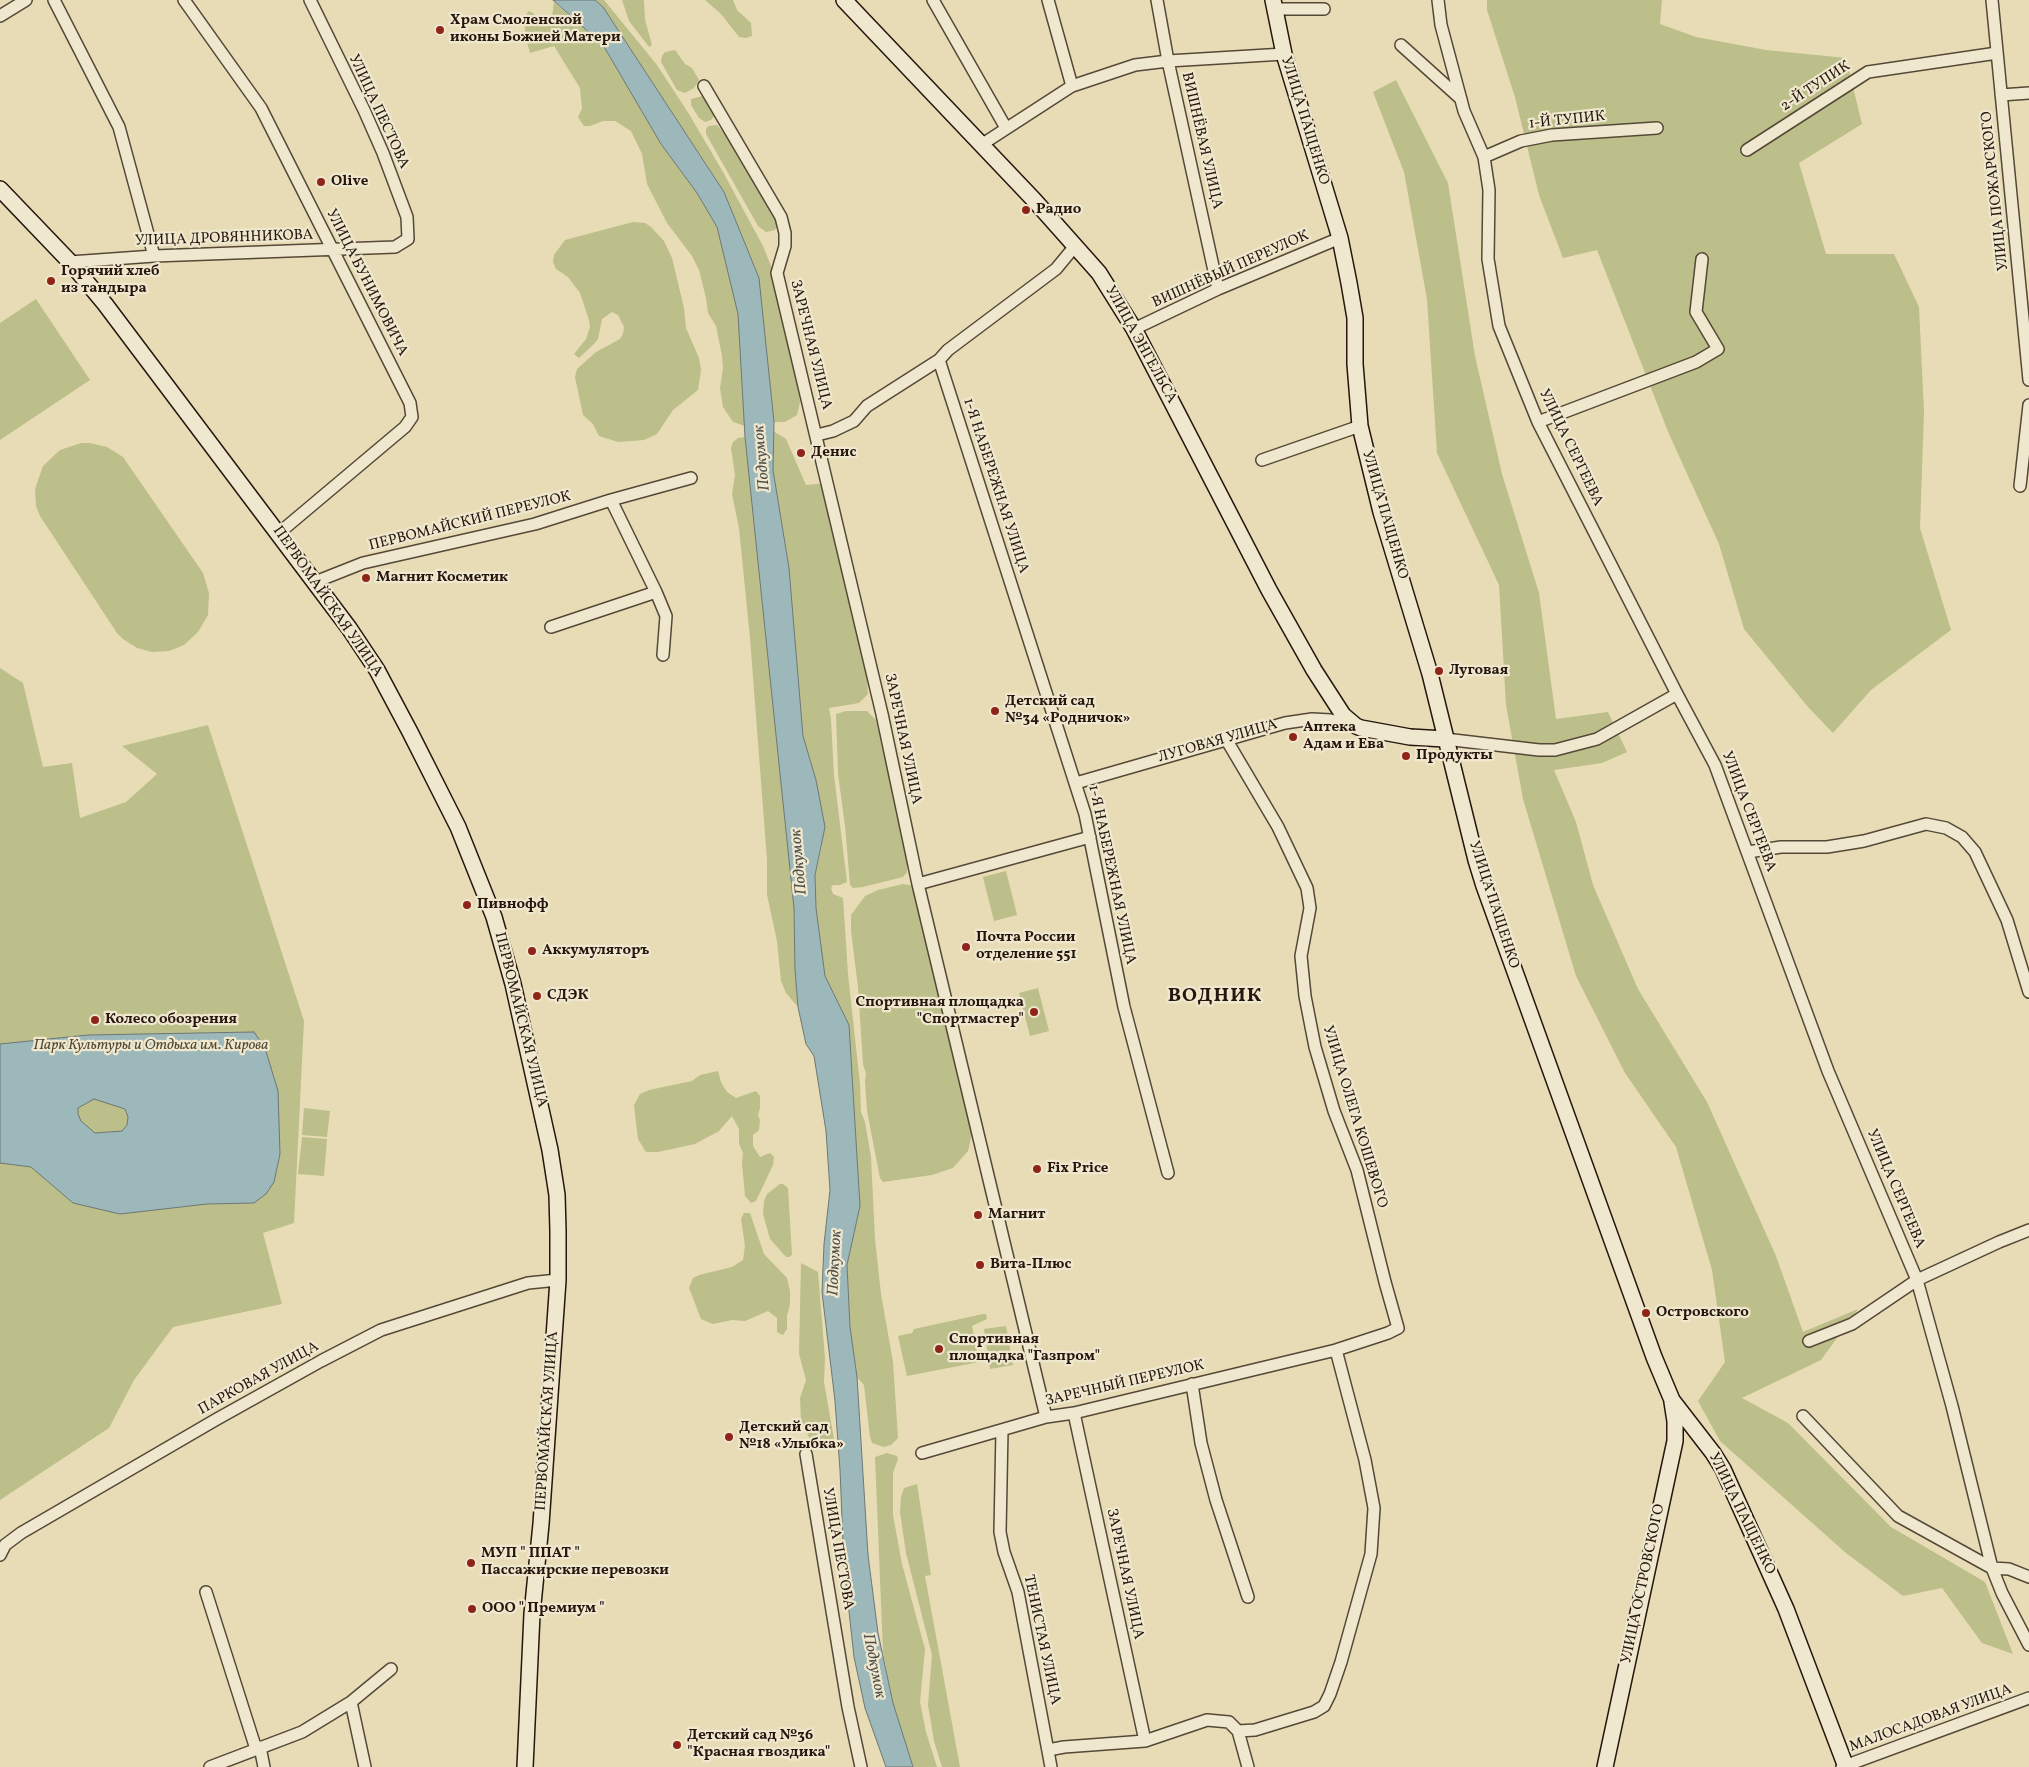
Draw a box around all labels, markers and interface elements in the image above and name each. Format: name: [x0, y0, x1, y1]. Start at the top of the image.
place label: Храм Смоленской иконы Божией Матери: [450, 12, 621, 47]
marker: Храм Смоленской иконы Божией Матери: [434, 24, 446, 36]
street label: УЛИЦА ПЕСТОВА: [344, 52, 412, 172]
street label: УЛИЦА ПАЩЕНКО: [1276, 55, 1332, 187]
street label: 2-Й ТУПИК: [1778, 58, 1854, 116]
street label: ВИШНЁВАЯ УЛИЦА: [1176, 71, 1226, 211]
street label: 1-Й ТУПИК: [1528, 108, 1606, 134]
street label: УЛИЦА ПОЖАРСКОГО: [1979, 110, 2013, 272]
place label: Olive: [331, 173, 368, 191]
marker: Olive: [315, 176, 327, 188]
place label: Радио: [1036, 201, 1081, 219]
marker: Радио: [1020, 204, 1032, 216]
street label: УЛИЦА БУНИМОВИЧА: [321, 207, 411, 359]
street label: УЛИЦА ДРОВЯННИКОВА: [135, 227, 313, 251]
street label: ВИШНЁВЫЙ ПЕРЕУЛОК: [1150, 227, 1312, 313]
place label: Горячий хлеб из тандыра: [61, 263, 160, 298]
marker: Горячий хлеб из тандыра: [45, 275, 57, 287]
street label: ЗАРЕЧНАЯ УЛИЦА: [785, 278, 835, 412]
street label: УЛИЦА ЭНГЕЛЬСА: [1100, 283, 1180, 407]
street label: УЛИЦА СЕРГЕЕВА: [1534, 387, 1606, 509]
street label: 1-Я НАБЕРЕЖНАЯ УЛИЦА: [958, 396, 1032, 576]
water label: Подкумок: [751, 425, 775, 491]
place label: Денис: [811, 444, 856, 462]
marker: Денис: [795, 447, 807, 459]
street label: УЛИЦА ПАЩЕНКО: [1357, 448, 1411, 582]
street label: ПЕРВОМАЙСКИЙ ПЕРЕУЛОК: [367, 488, 573, 556]
street label: ПЕРВОМАЙСКАЯ УЛИЦА: [268, 523, 386, 681]
place label: Магнит Косметик: [376, 569, 508, 587]
marker: Магнит Косметик: [360, 572, 372, 584]
place label: Луговая: [1449, 662, 1508, 680]
marker: Луговая: [1433, 665, 1445, 677]
street label: ЗАРЕЧНАЯ УЛИЦА: [879, 672, 925, 806]
place label: Детский сад №34 «Родничок»: [1005, 693, 1130, 728]
marker: Детский сад №34 «Родничок»: [989, 705, 1001, 717]
street label: ЛУГОВАЯ УЛИЦА: [1156, 716, 1280, 768]
place label: Аптека Адам и Ева: [1303, 719, 1384, 754]
marker: Аптека Адам и Ева: [1287, 731, 1299, 743]
place label: Продукты: [1416, 747, 1493, 765]
street label: УЛИЦА СЕРГЕЕВА: [1717, 749, 1779, 875]
marker: Продукты: [1400, 750, 1412, 762]
street label: 1-Я НАБЕРЕЖНАЯ УЛИЦА: [1083, 784, 1139, 966]
water label: Подкумок: [788, 829, 812, 895]
street label: УЛИЦА ПАЩЕНКО: [1464, 839, 1522, 971]
place label: Пивнофф: [477, 896, 549, 914]
marker: Пивнофф: [461, 899, 473, 911]
place label: Почта России отделение 551: [976, 929, 1077, 964]
street label: ПЕРВОМАЙСКАЯ УЛИЦА: [489, 930, 551, 1110]
marker: Почта России отделение 551: [960, 941, 972, 953]
place label: Аккумуляторъ: [542, 942, 649, 960]
marker: Аккумуляторъ: [526, 945, 538, 957]
district label: ВОДНИК: [1167, 985, 1263, 1009]
place label: СДЭК: [547, 987, 588, 1005]
marker: СДЭК: [531, 990, 543, 1002]
place label: Спортивная площадка "Спортмастер": [856, 994, 1024, 1029]
marker: Спортивная площадка "Спортмастер": [1028, 1006, 1040, 1018]
place label: Колесо обозрения: [105, 1011, 237, 1029]
marker: Колесо обозрения: [89, 1014, 101, 1026]
street label: УЛИЦА ОЛЕГА КОШЕВОГО: [1318, 1024, 1390, 1210]
park label: Парк Культуры и Отдыха им. Кирова: [34, 1037, 268, 1055]
street label: УЛИЦА СЕРГЕЕВА: [1862, 1127, 1928, 1251]
place label: Fix Price: [1047, 1160, 1109, 1178]
marker: Fix Price: [1031, 1163, 1043, 1175]
place label: Магнит: [988, 1206, 1045, 1224]
marker: Магнит: [972, 1209, 984, 1221]
water label: Подкумок: [825, 1230, 847, 1296]
place label: Вита-Плюс: [990, 1256, 1071, 1274]
marker: Вита-Плюс: [974, 1259, 986, 1271]
place label: Островского: [1656, 1304, 1749, 1322]
marker: Островского: [1640, 1307, 1652, 1319]
street label: ПЕРВОМАЙСКАЯ УЛИЦА: [533, 1331, 563, 1511]
place label: Спортивная площадка "Газпром": [949, 1331, 1100, 1366]
street label: ПАРКОВАЯ УЛИЦА: [196, 1338, 322, 1420]
marker: Спортивная площадка "Газпром": [933, 1343, 945, 1355]
street label: ЗАРЕЧНЫЙ ПЕРЕУЛОК: [1044, 1357, 1206, 1411]
place label: Детский сад №18 «Улыбка»: [739, 1419, 844, 1454]
marker: Детский сад №18 «Улыбка»: [723, 1431, 735, 1443]
street label: УЛИЦА ПАЩЕНКО: [1704, 1450, 1778, 1578]
street label: УЛИЦА ПЕСТОВА: [817, 1486, 857, 1612]
street label: УЛИЦА ОСТРОВСКОГО: [1618, 1503, 1670, 1665]
street label: ЗАРЕЧНАЯ УЛИЦА: [1101, 1507, 1147, 1641]
place label: МУП " ППАТ " Пассажирские перевозки: [481, 1545, 669, 1580]
marker: МУП " ППАТ " Пассажирские перевозки: [465, 1557, 477, 1569]
street label: ТЕНИСТАЯ УЛИЦА: [1018, 1573, 1064, 1707]
place label: ООО " Премиум ": [482, 1600, 605, 1618]
marker: ООО " Премиум ": [466, 1603, 478, 1615]
water label: Подкумок: [857, 1632, 889, 1700]
street label: МАЛОСАДОВАЯ УЛИЦА: [1847, 1681, 2015, 1757]
place label: Детский сад №36 "Красная гвоздика": [687, 1727, 830, 1762]
marker: Детский сад №36 "Красная гвоздика": [671, 1739, 683, 1751]

